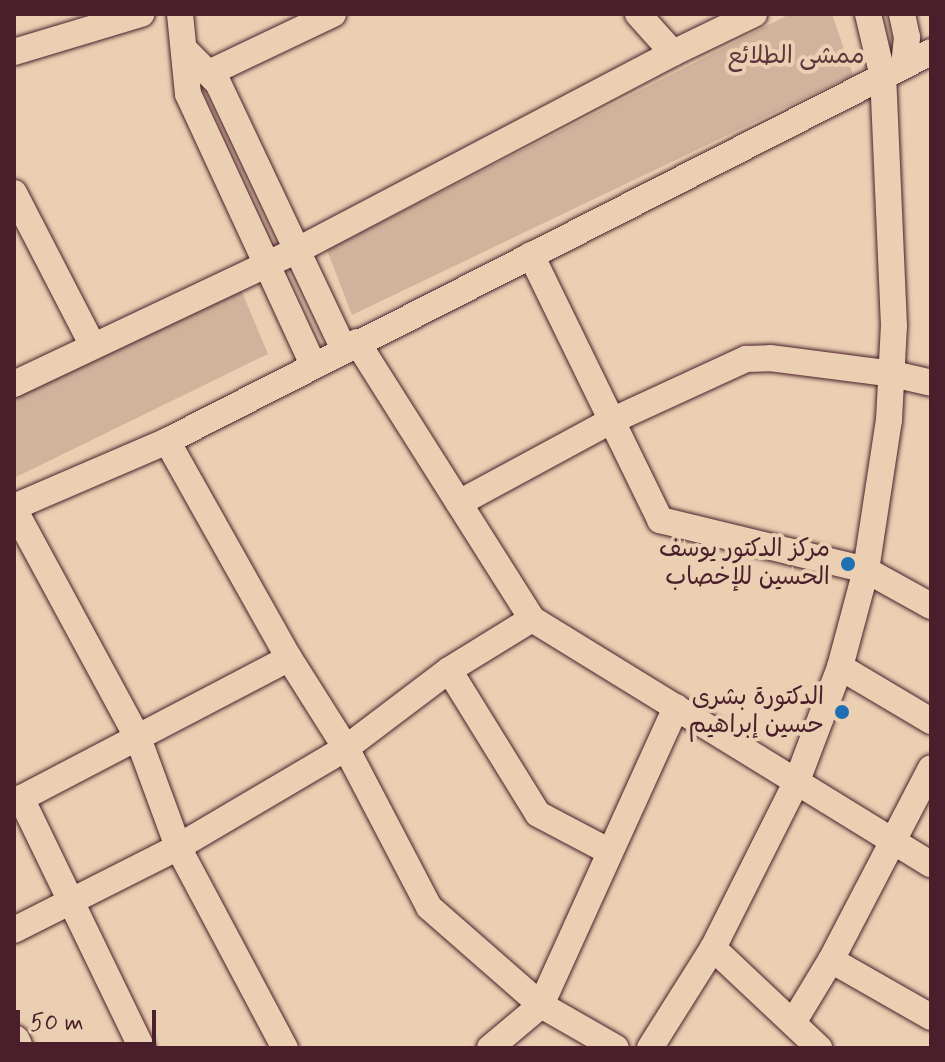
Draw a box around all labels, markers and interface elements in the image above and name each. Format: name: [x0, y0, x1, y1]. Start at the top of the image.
park label: ممشى الطلائع: [728, 43, 864, 71]
place label: مركز الدكتور يوسف الحسين للإخصاب: [659, 536, 830, 592]
marker: مركز الدكتور يوسف الحسين للإخصاب: [837, 553, 859, 575]
place label: الدكتورة بشرى حسين إبراهيم: [689, 684, 824, 740]
marker: الدكتورة بشرى حسين إبراهيم: [831, 701, 853, 723]
scale bar: [20, 994, 160, 1044]
text: 50 m: [30, 1008, 84, 1039]

